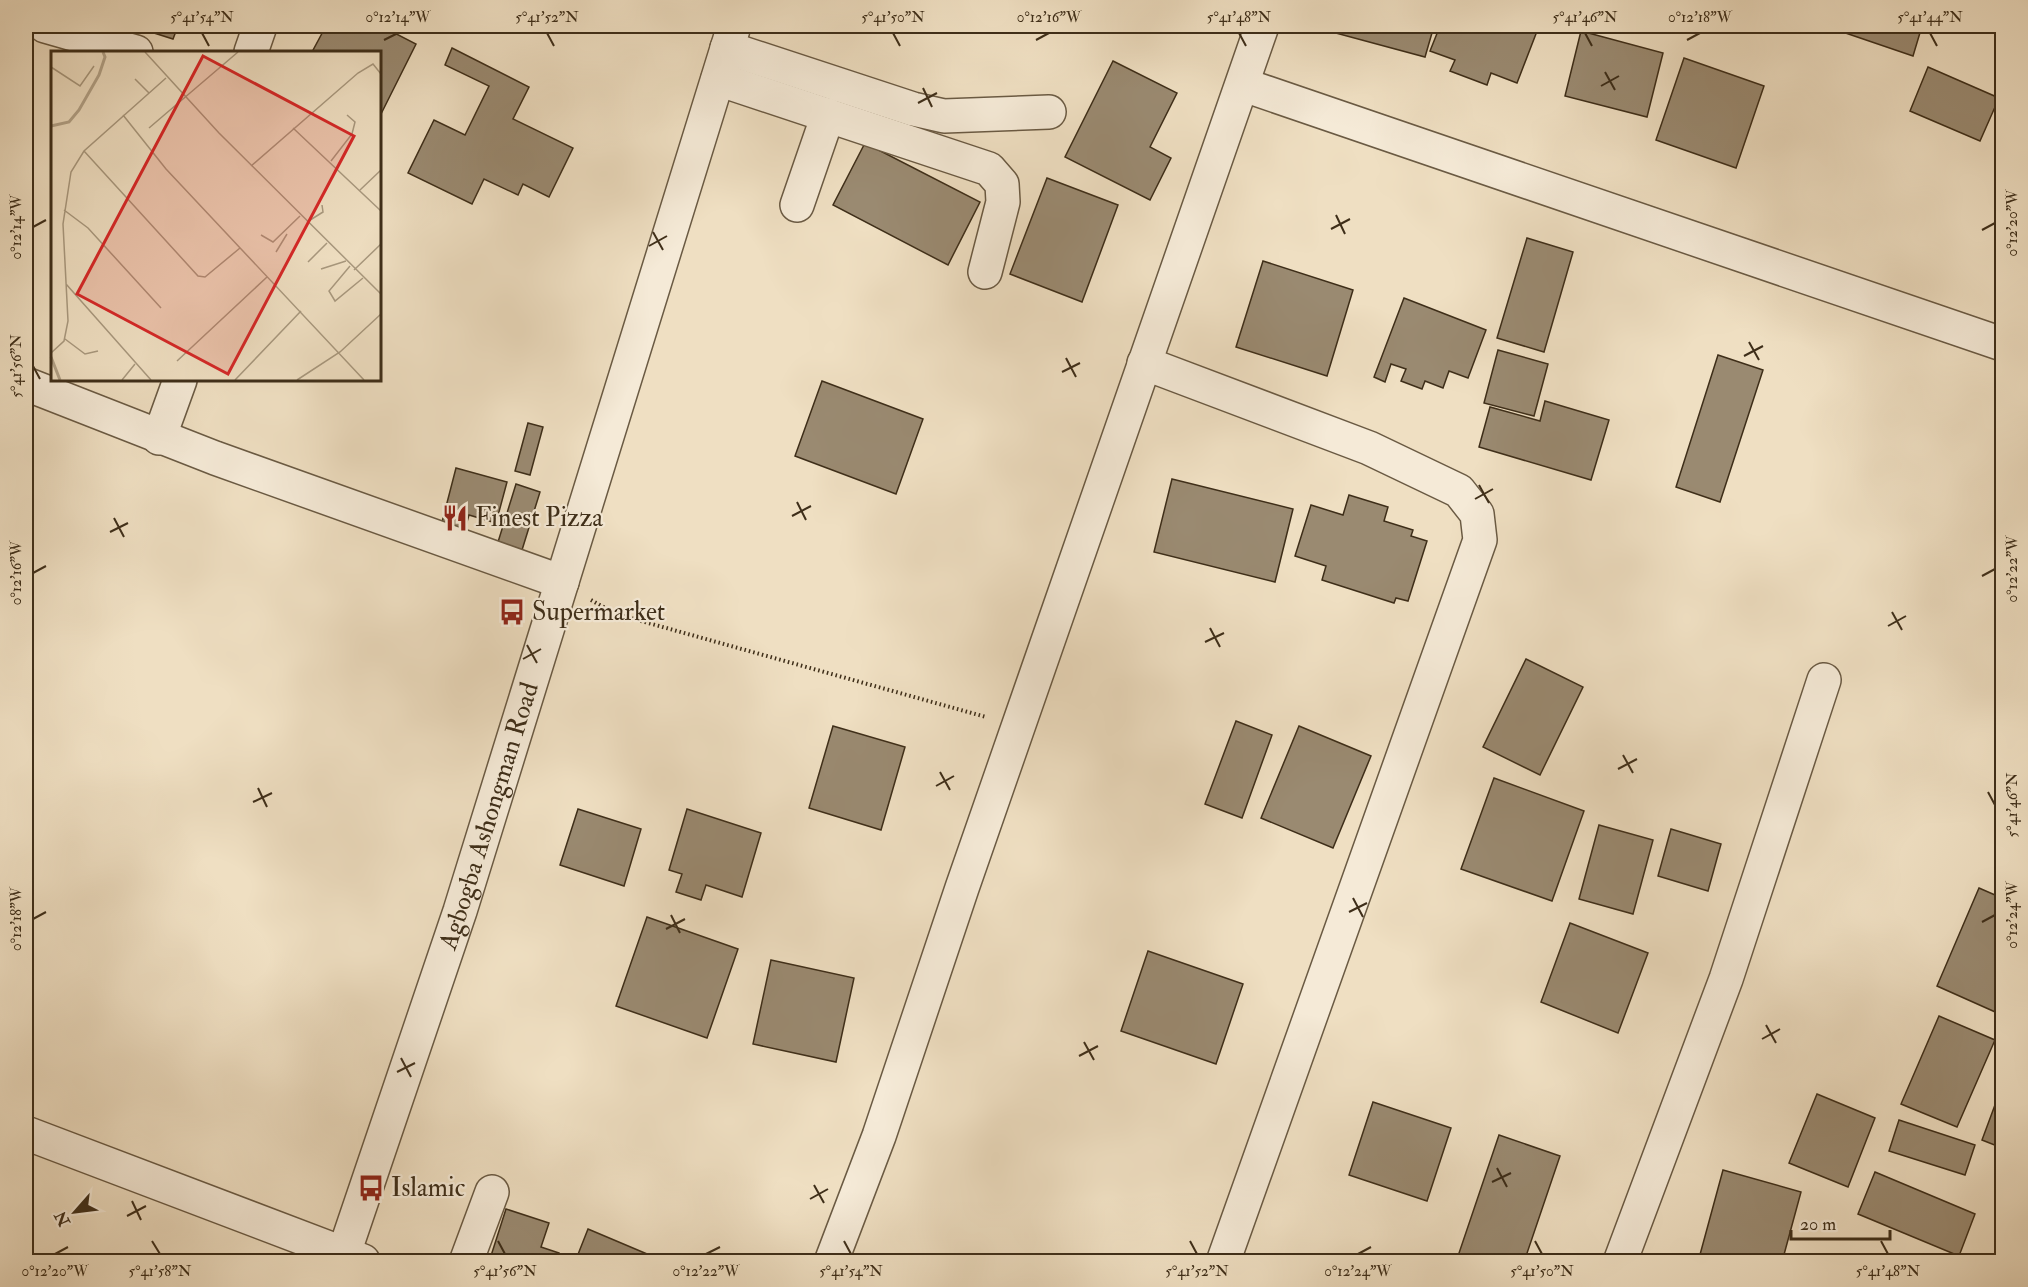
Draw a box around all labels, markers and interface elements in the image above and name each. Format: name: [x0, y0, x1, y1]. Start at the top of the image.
text: 5°41'54"N: [170, 8, 234, 27]
text: 0°12'14"W: [365, 8, 431, 27]
text: 5°41'52"N: [515, 8, 579, 27]
text: 5°41'50"N: [861, 8, 925, 27]
text: 0°12'16"W: [1017, 8, 1082, 27]
text: 5°41'48"N: [1207, 8, 1272, 27]
text: 5°41'46"N: [1553, 8, 1618, 27]
text: 0°12'18"W: [1668, 8, 1733, 27]
text: 5°41'44"N: [1897, 8, 1963, 27]
inset map: [51, 51, 381, 381]
text: 0°12'20"W: [2003, 189, 2022, 256]
text: 0°12'14"W: [7, 194, 26, 260]
text: 5°41'56"N: [7, 334, 26, 398]
place label: Finest Pizza: [475, 502, 603, 534]
restaurant icon: Finest Pizza: [440, 503, 470, 533]
text: 0°12'22"W: [2003, 535, 2022, 602]
text: 0°12'16"W: [7, 540, 26, 605]
place label: Supermarket: [532, 596, 665, 629]
bus stop icon: Supermarket: [497, 597, 527, 627]
street label: Agbogba Ashongman Road: [432, 678, 546, 955]
text: 5°41'46"N: [2003, 772, 2022, 837]
text: 0°12'24"W: [2003, 881, 2022, 949]
text: 0°12'18"W: [7, 886, 26, 951]
place label: Islamic: [391, 1172, 465, 1204]
bus stop icon: Islamic: [356, 1173, 386, 1203]
north arrow: [45, 1182, 105, 1242]
scale bar: [1791, 1203, 1890, 1241]
text: N: [50, 1207, 75, 1230]
text: 20 m: [1800, 1213, 1836, 1236]
text: 0°12'20"W: [22, 1262, 89, 1281]
text: 5°41'58"N: [129, 1262, 192, 1281]
text: 5°41'56"N: [473, 1262, 537, 1281]
text: 0°12'22"W: [673, 1262, 740, 1281]
text: 5°41'54"N: [819, 1262, 883, 1281]
text: 5°41'52"N: [1165, 1262, 1229, 1281]
text: 0°12'24"W: [1324, 1262, 1392, 1281]
text: 5°41'50"N: [1510, 1262, 1574, 1281]
text: 5°41'48"N: [1856, 1262, 1921, 1281]

